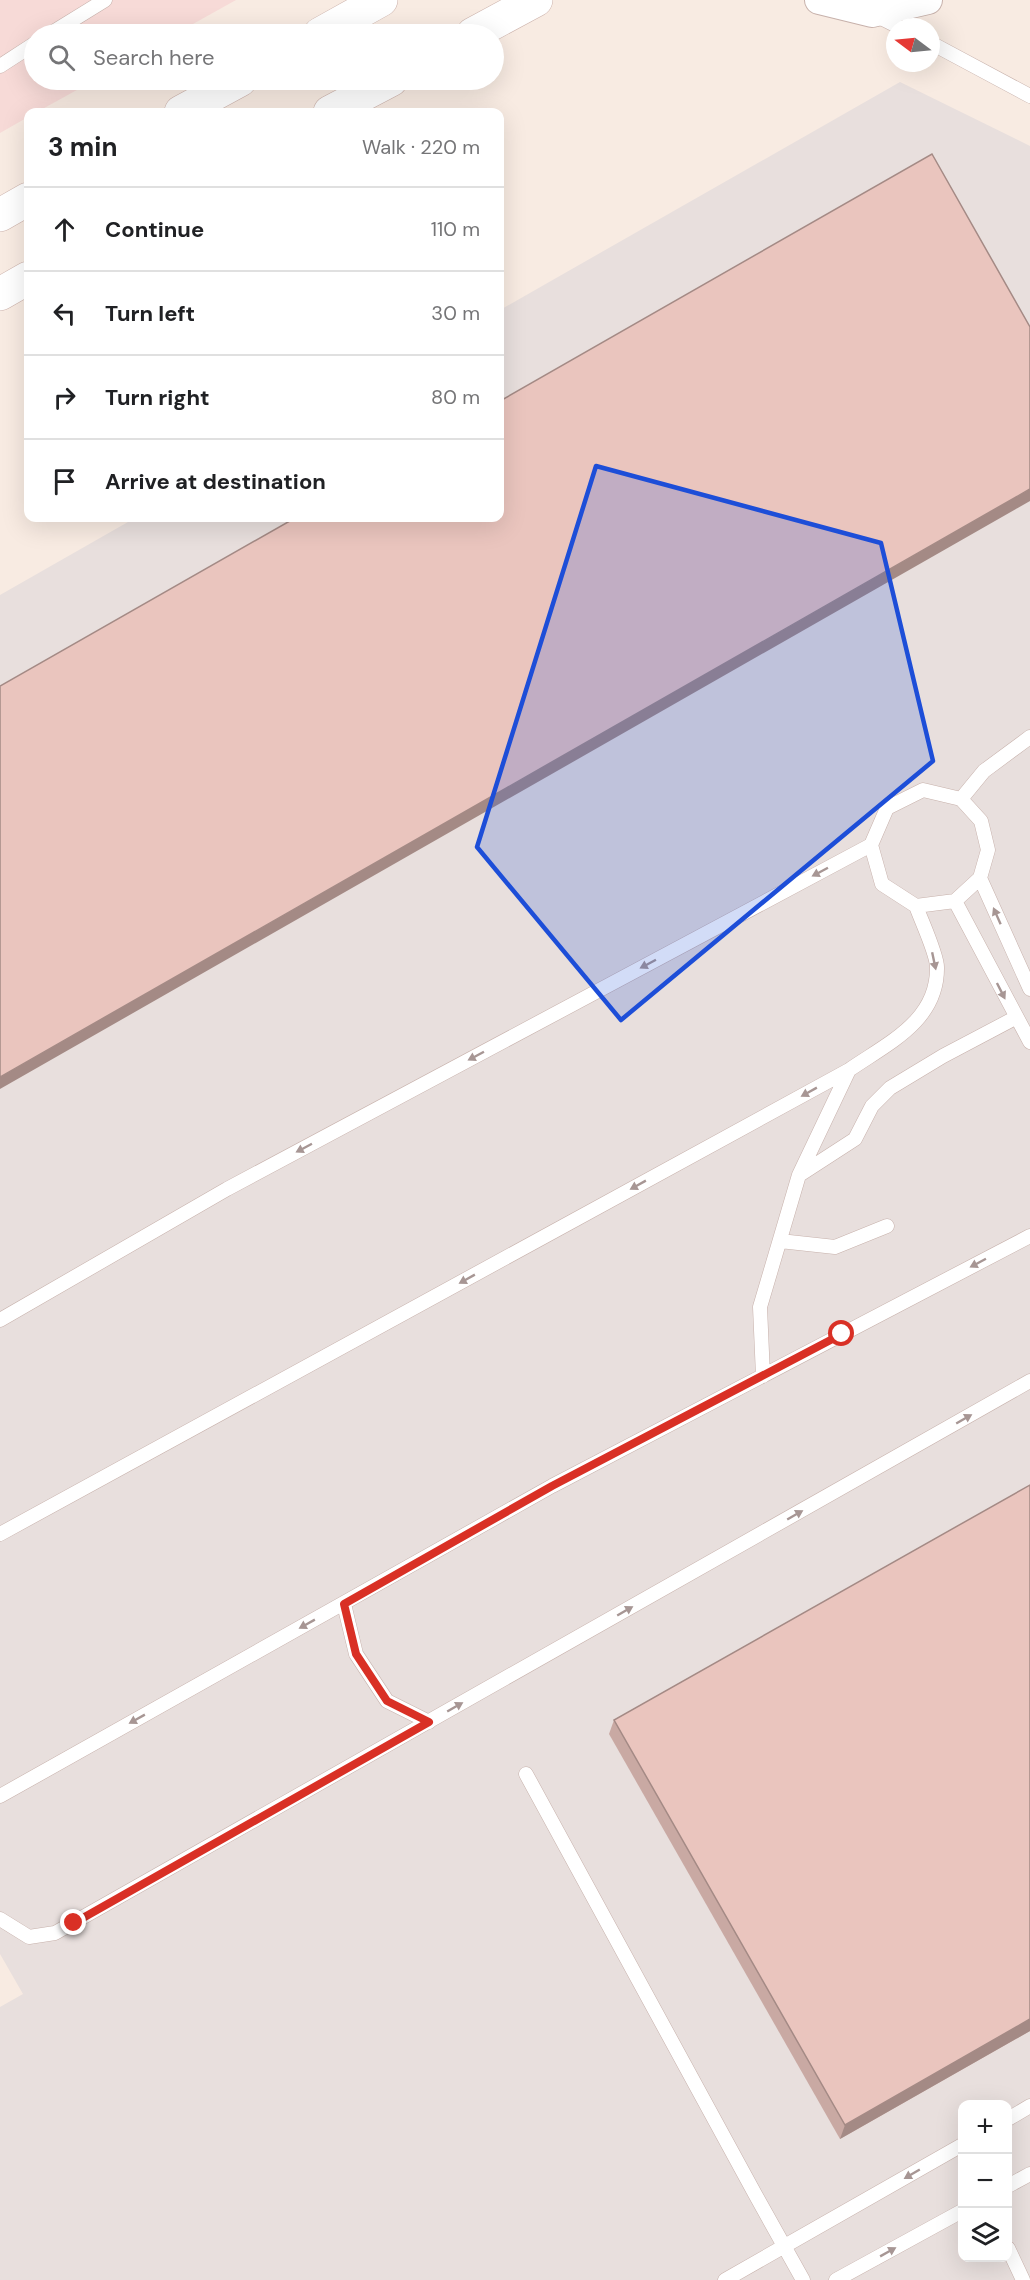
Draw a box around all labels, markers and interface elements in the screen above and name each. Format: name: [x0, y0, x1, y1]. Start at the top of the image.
north arrow: [886, 18, 940, 72]
search box: [24, 24, 504, 90]
icon: search: [45, 41, 78, 74]
text: Search here: [93, 43, 214, 72]
text: 3 min: [48, 130, 117, 164]
text: Walk · 220 m: [362, 134, 480, 160]
icon: ahead: [48, 213, 81, 246]
text: Continue: [105, 215, 204, 244]
text: 110 m: [431, 216, 480, 242]
icon: left: [48, 297, 81, 330]
text: Turn left: [105, 299, 195, 328]
text: 30 m: [431, 300, 480, 326]
icon: right: [48, 381, 81, 414]
text: Turn right: [105, 383, 210, 412]
text: 80 m: [431, 384, 480, 410]
icon: arrive: [48, 465, 81, 498]
text: Arrive at destination: [105, 467, 326, 496]
one-way arrow: [811, 867, 828, 877]
one-way arrow: [992, 907, 1002, 925]
one-way arrow: [930, 952, 940, 970]
one-way arrow: [639, 959, 656, 969]
one-way arrow: [997, 982, 1006, 999]
one-way arrow: [467, 1051, 484, 1061]
one-way arrow: [801, 1087, 818, 1097]
one-way arrow: [295, 1143, 312, 1153]
one-way arrow: [630, 1180, 647, 1190]
one-way arrow: [969, 1258, 986, 1268]
one-way arrow: [458, 1274, 475, 1284]
route start: [828, 1320, 854, 1346]
one-way arrow: [956, 1413, 972, 1424]
one-way arrow: [787, 1510, 804, 1520]
one-way arrow: [617, 1606, 634, 1616]
one-way arrow: [298, 1619, 315, 1629]
one-way arrow: [447, 1702, 464, 1712]
one-way arrow: [128, 1714, 145, 1724]
route end: [60, 1909, 86, 1935]
map controls: [958, 2100, 1012, 2262]
button: +: [958, 2100, 1012, 2154]
button: −: [958, 2154, 1012, 2208]
one-way arrow: [904, 2168, 920, 2179]
button: layers: [958, 2208, 1012, 2262]
one-way arrow: [879, 2247, 896, 2257]

